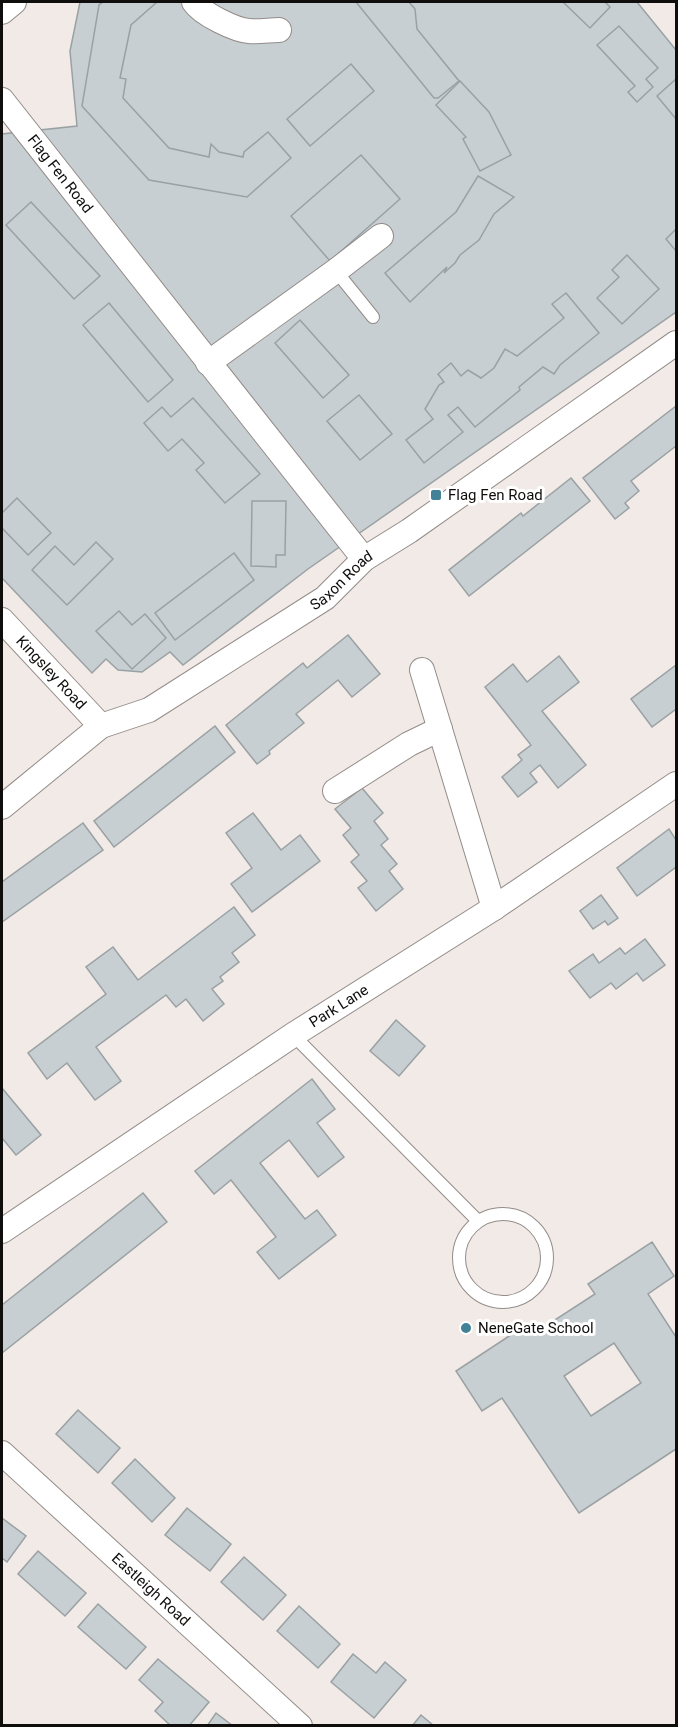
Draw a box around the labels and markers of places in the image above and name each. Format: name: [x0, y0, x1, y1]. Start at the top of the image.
place label: Flag Fen Road: [448, 486, 543, 504]
marker: Flag Fen Road: [429, 488, 443, 502]
place label: NeneGate School: [478, 1319, 594, 1337]
marker: NeneGate School: [459, 1321, 473, 1335]

